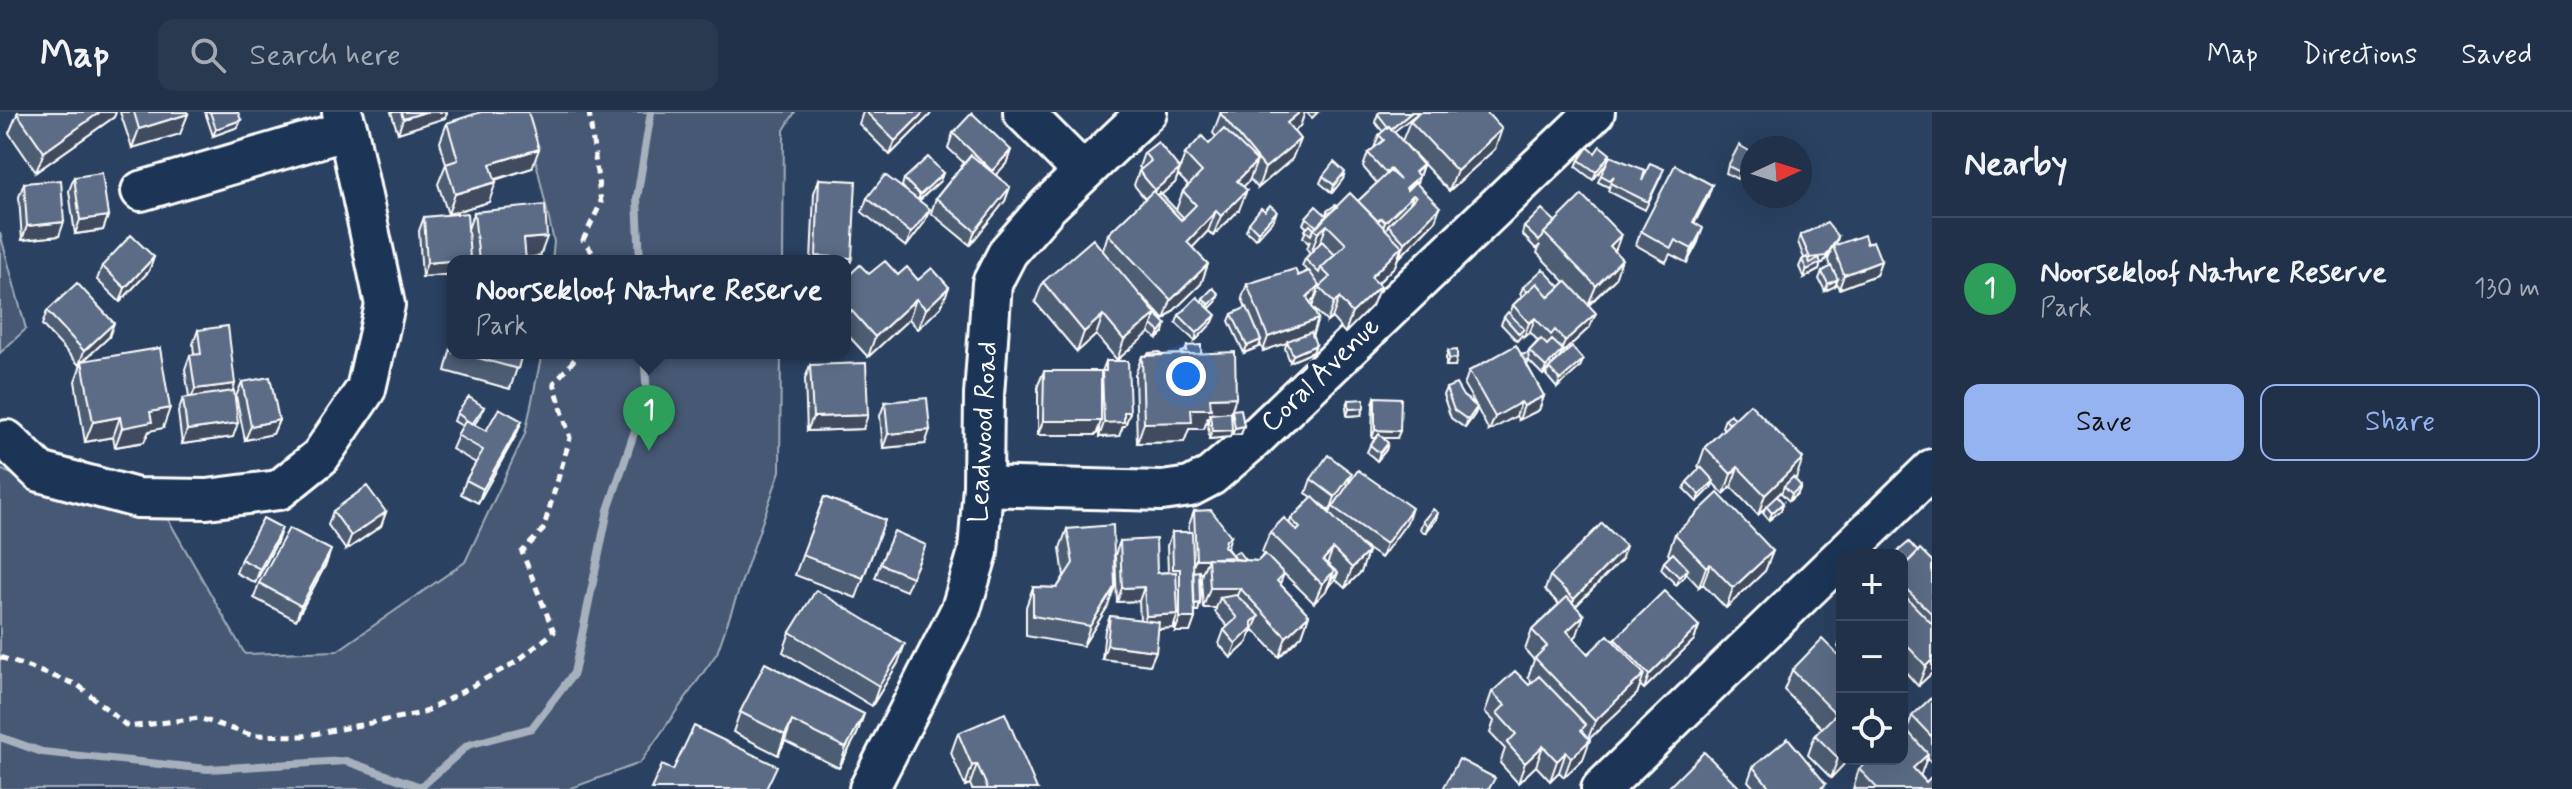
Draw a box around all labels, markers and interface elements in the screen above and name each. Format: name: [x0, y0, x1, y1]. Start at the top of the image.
search box: [158, 19, 718, 91]
text: Map: [40, 31, 110, 80]
icon: search: [186, 33, 230, 77]
text: Search here: [250, 36, 401, 75]
text: Map: [2207, 37, 2258, 74]
text: Directions: [2302, 37, 2417, 74]
text: Saved: [2461, 37, 2532, 74]
north arrow: [1740, 136, 1812, 208]
text: Nearby: [1964, 142, 2068, 187]
text: Noorsekloof Nature Reserve: [2040, 253, 2387, 292]
popup: [447, 255, 851, 359]
text: Noorsekloof Nature Reserve: [476, 271, 822, 310]
text: 1: [1984, 272, 1996, 306]
text: 130 m: [2474, 272, 2540, 306]
text: Park: [2040, 292, 2092, 326]
street label: Coral Avenue: [1253, 309, 1389, 441]
text: Park: [476, 310, 527, 344]
street label: Leadwood Road: [961, 340, 1007, 524]
your location: [1166, 356, 1206, 396]
button: Save: [1964, 384, 2244, 461]
button: Share: [2260, 384, 2540, 461]
pin: 1: [623, 385, 675, 451]
map controls: [1836, 549, 1908, 765]
button: +: [1836, 549, 1908, 621]
button: −: [1836, 621, 1908, 693]
button: locate: [1836, 693, 1908, 765]

